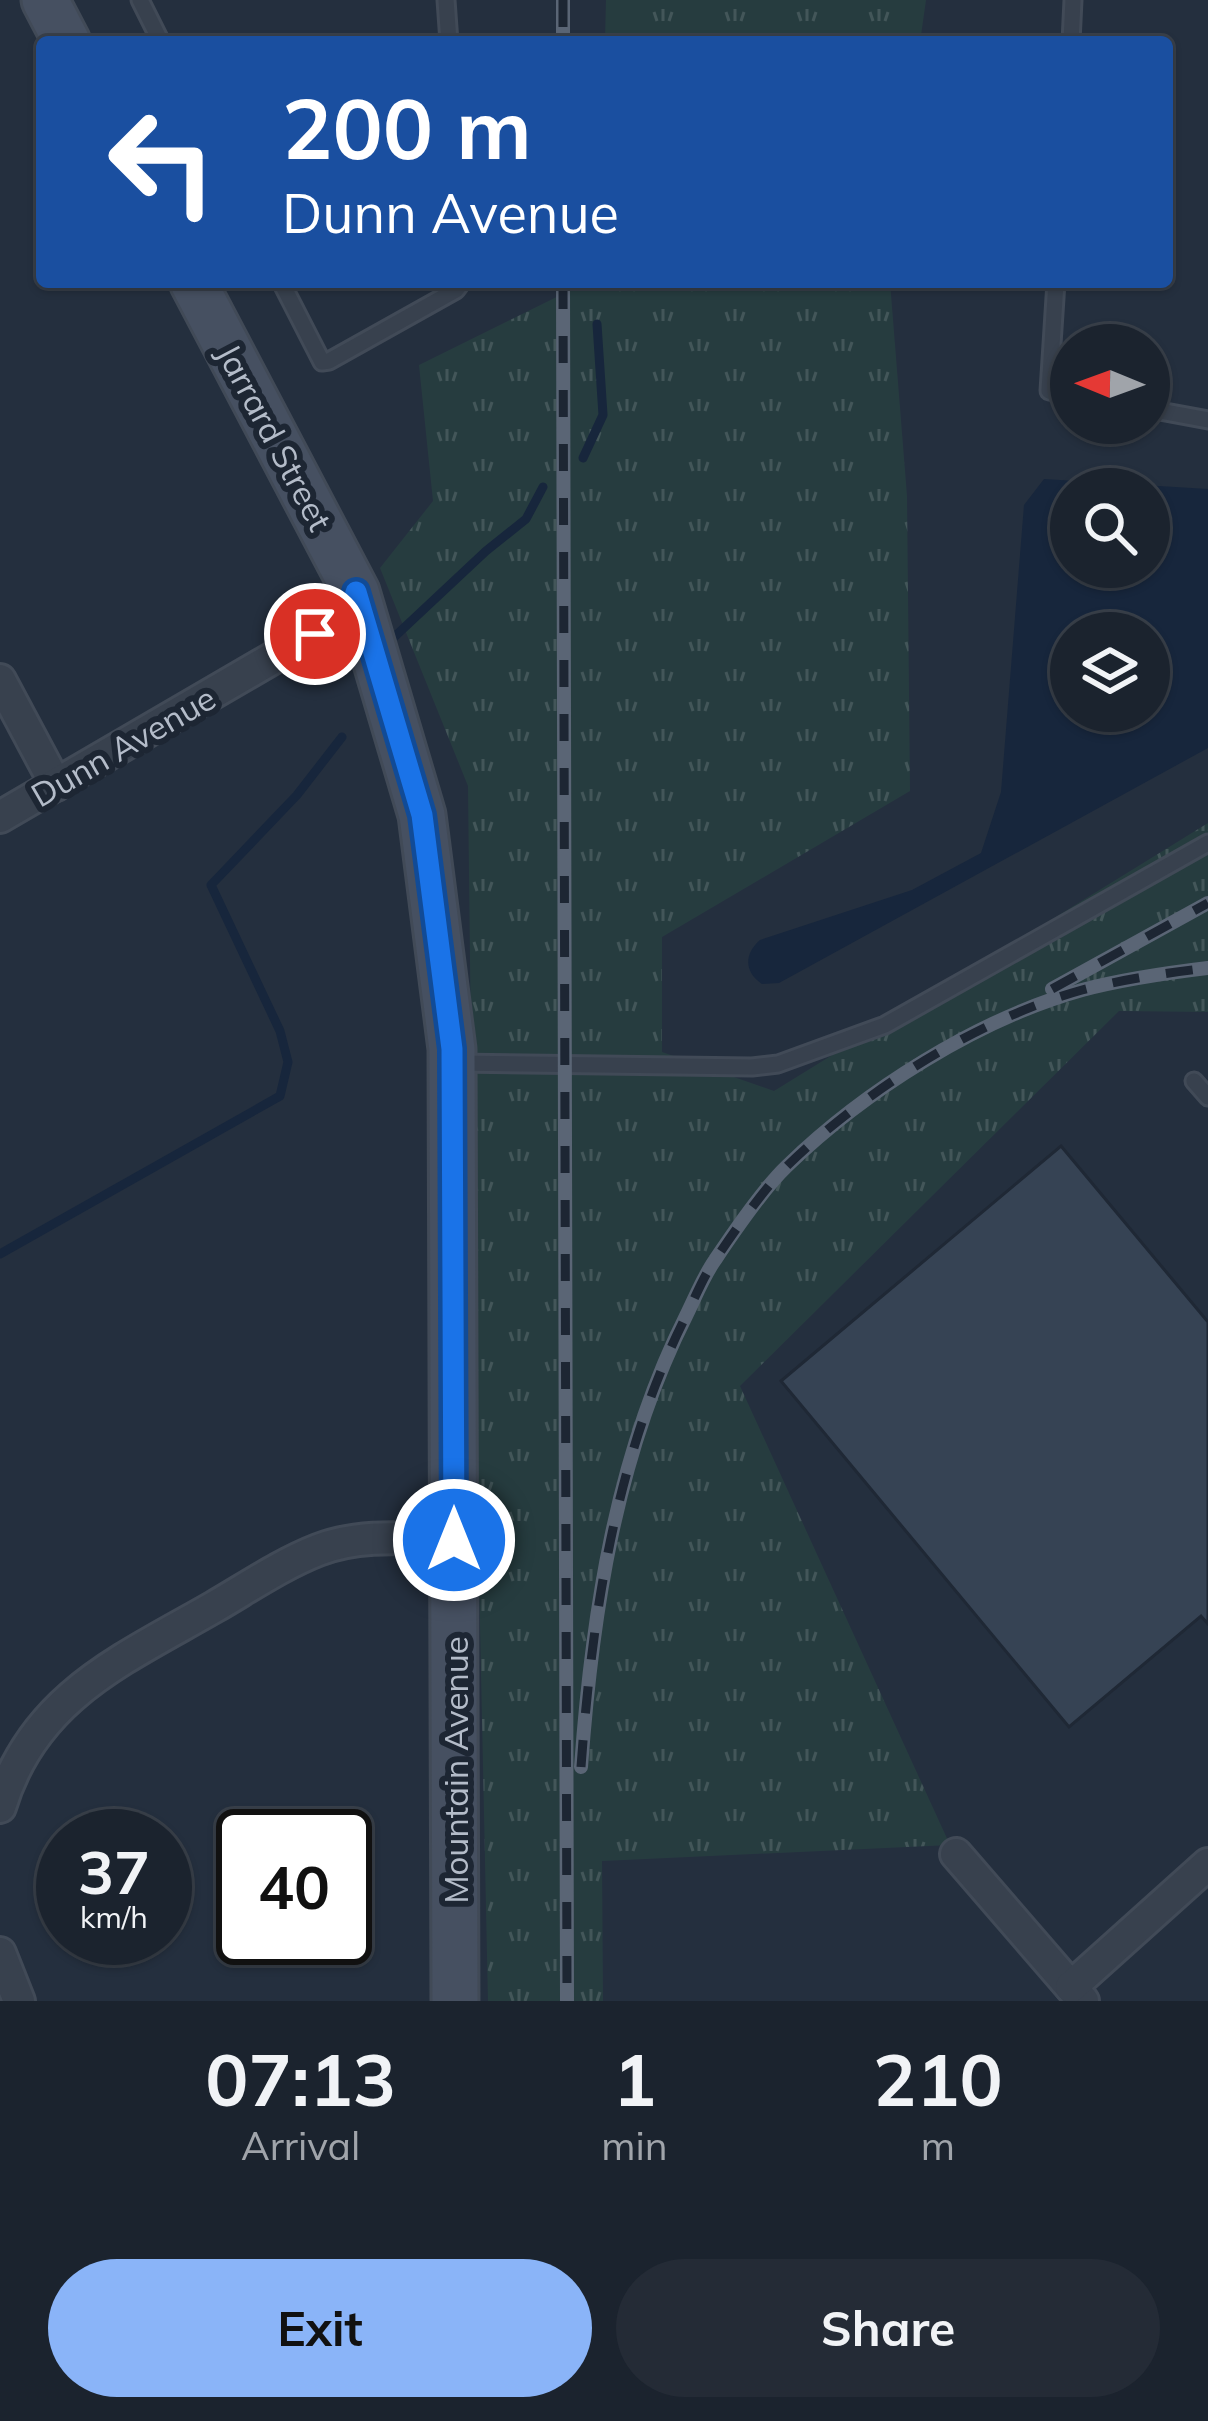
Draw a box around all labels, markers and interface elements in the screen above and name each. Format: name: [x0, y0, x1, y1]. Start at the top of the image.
text: 200 m: [282, 75, 532, 180]
icon: left: [84, 84, 240, 240]
text: Dunn Avenue: [282, 179, 619, 247]
north arrow: [1050, 324, 1170, 444]
map controls: [1050, 324, 1170, 732]
street label: Jarrard Street: [209, 337, 341, 537]
button: search: [1050, 468, 1170, 588]
pin: [264, 583, 366, 685]
icon: arrive: [282, 601, 348, 667]
button: layers: [1050, 612, 1170, 732]
street label: Dunn Avenue: [24, 677, 222, 815]
position arrow: [391, 1477, 517, 1603]
street label: Mountain Avenue: [435, 1636, 476, 1904]
speed limit sign: 40: [216, 1809, 372, 1965]
text: 37: [78, 1834, 150, 1909]
text: km/h: [80, 1898, 148, 1936]
text: 07:13: [205, 2034, 396, 2124]
text: 1: [613, 2034, 656, 2124]
text: 210: [873, 2034, 1003, 2124]
text: Arrival: [241, 2121, 360, 2170]
text: min: [601, 2121, 668, 2170]
text: m: [921, 2121, 955, 2170]
button: Exit: [48, 2259, 592, 2397]
button: Share: [616, 2259, 1160, 2397]

